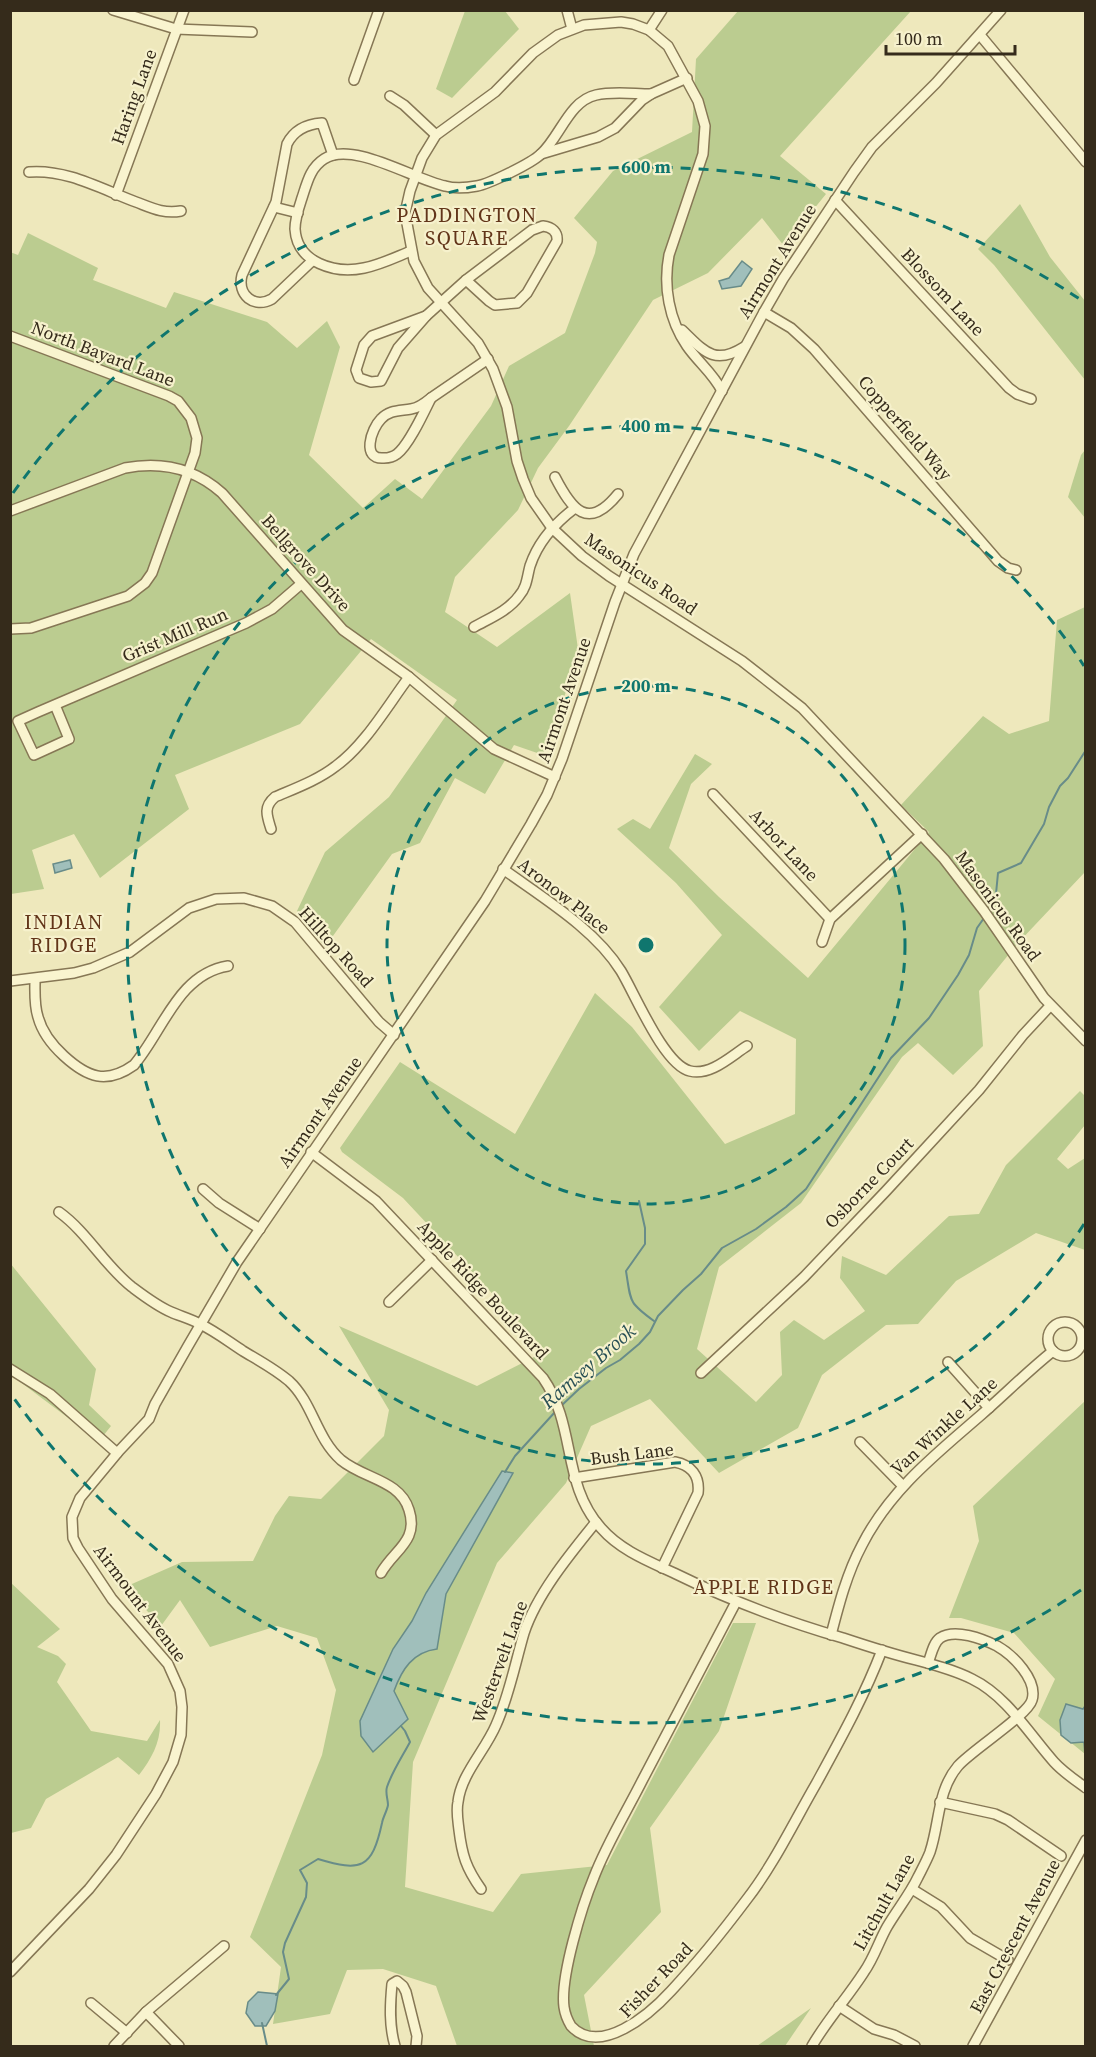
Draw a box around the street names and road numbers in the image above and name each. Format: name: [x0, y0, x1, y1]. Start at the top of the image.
street label: Haring Lane: [105, 45, 162, 148]
street label: Airmont Avenue: [731, 199, 822, 323]
street label: Blossom Lane: [896, 242, 991, 341]
street label: North Bayard Lane: [28, 315, 178, 392]
street label: Copperfield Way: [853, 370, 959, 486]
street label: Bellgrove Drive: [256, 509, 357, 617]
street label: Masonicus Road: [580, 527, 703, 621]
street label: Grist Mill Run: [118, 601, 232, 668]
street label: Airmont Avenue: [530, 634, 597, 766]
street label: Arbor Lane: [744, 803, 825, 887]
street label: Masonicus Road: [950, 845, 1047, 966]
street label: Aronow Place: [513, 852, 616, 940]
street label: Hilltop Road: [293, 901, 380, 993]
street label: Airmont Avenue: [272, 1051, 367, 1173]
street label: Osborne Court: [819, 1131, 919, 1234]
street label: Apple Ridge Boulevard: [412, 1215, 555, 1365]
street label: Van Winkle Lane: [885, 1371, 1003, 1480]
street label: Bush Lane: [589, 1436, 675, 1471]
street label: Airmount Avenue: [88, 1539, 193, 1667]
street label: Westervelt Lane: [466, 1597, 533, 1727]
street label: Litchult Lane: [847, 1849, 920, 1955]
street label: East Crescent Avenue: [963, 1854, 1066, 2017]
street label: Fisher Road: [613, 1937, 698, 2023]

